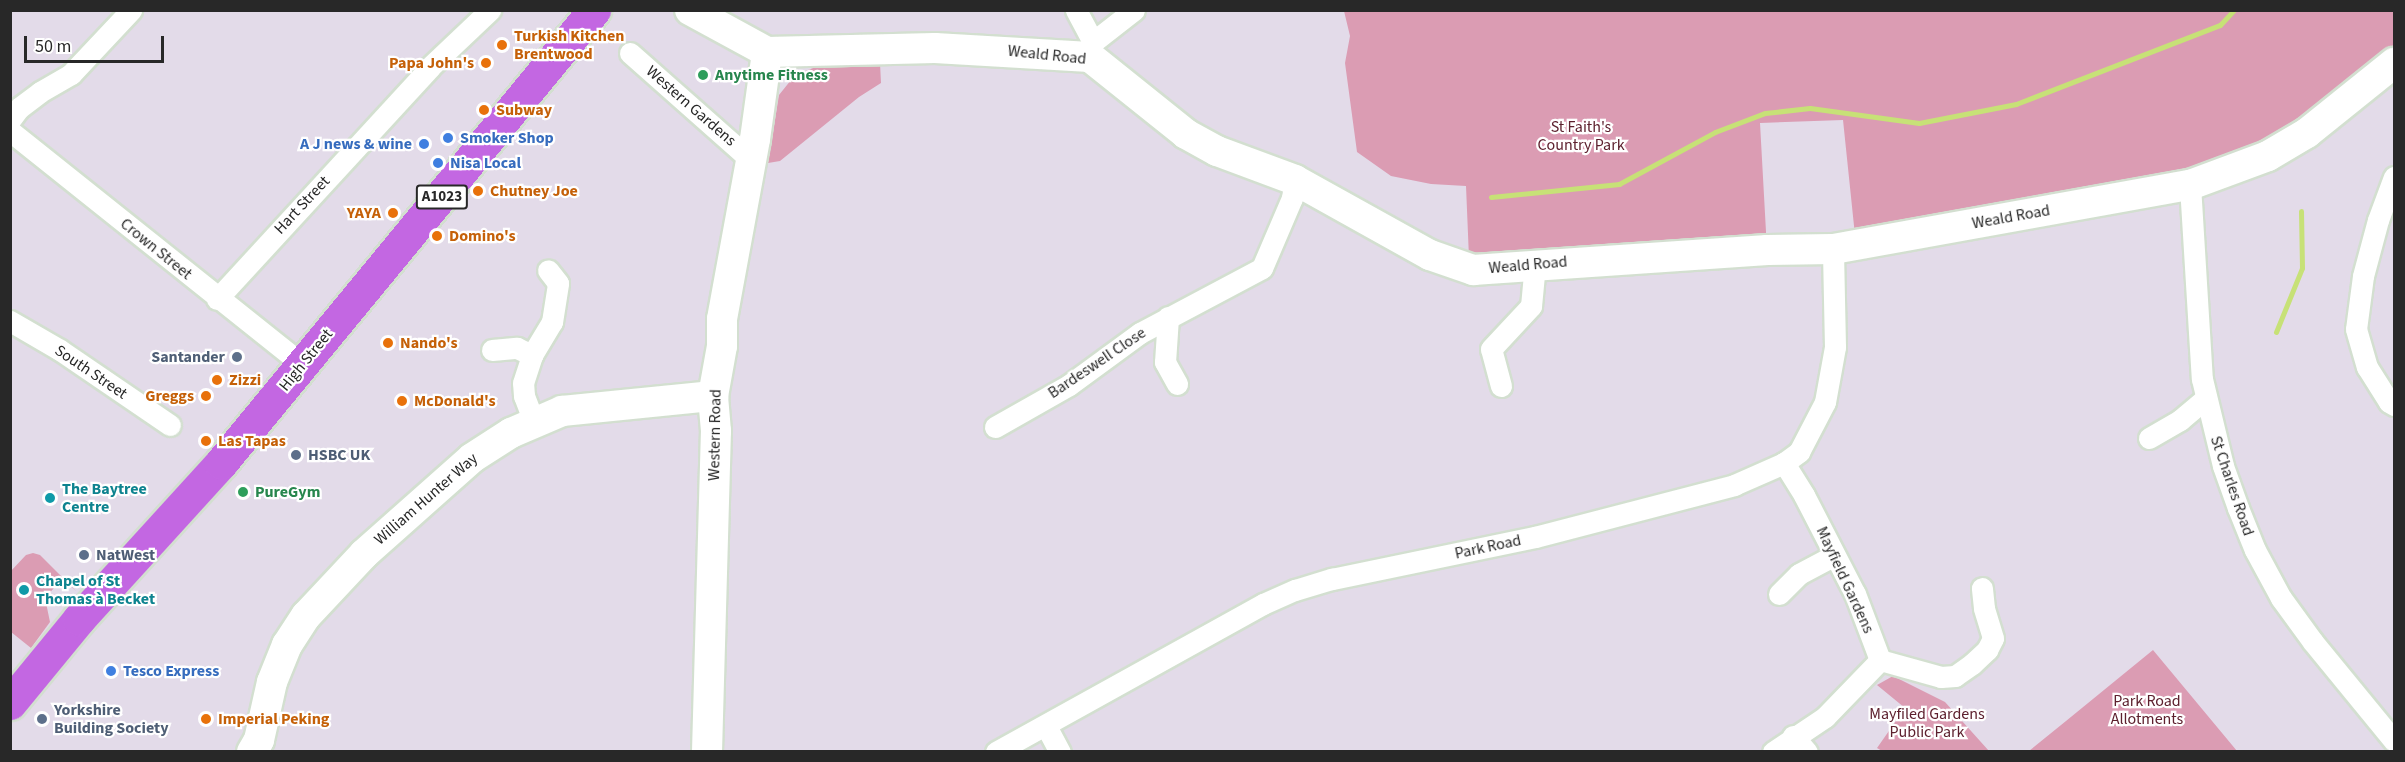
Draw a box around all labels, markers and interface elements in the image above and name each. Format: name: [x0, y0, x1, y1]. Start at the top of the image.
scale bar: [27, 24, 166, 62]
place label: Turkish Kitchen Brentwood: [514, 26, 624, 64]
text: 50 m: [35, 34, 71, 59]
marker: Turkish Kitchen Brentwood: [495, 38, 509, 52]
street label: Weald Road: [1007, 41, 1087, 69]
place label: Papa John's: [389, 53, 474, 73]
marker: Papa John's: [479, 56, 493, 70]
street label: Western Gardens: [642, 62, 740, 150]
place label: Anytime Fitness: [715, 65, 828, 85]
marker: Anytime Fitness: [696, 68, 710, 82]
place label: Subway: [496, 100, 552, 120]
marker: Subway: [477, 103, 491, 117]
park label: St Faith's Country Park: [1537, 117, 1625, 155]
place label: Smoker Shop: [460, 128, 554, 148]
marker: Smoker Shop: [441, 131, 455, 145]
place label: A J news & wine: [300, 134, 412, 154]
marker: A J news & wine: [417, 137, 431, 151]
place label: Nisa Local: [450, 153, 521, 173]
marker: Nisa Local: [431, 156, 445, 170]
street label: Hart Street: [270, 172, 334, 238]
place label: Chutney Joe: [490, 181, 578, 201]
marker: Chutney Joe: [471, 184, 485, 198]
road number: A1023: [415, 185, 469, 209]
street label: Weald Road: [1971, 201, 2051, 233]
place label: YAYA: [347, 203, 381, 223]
marker: YAYA: [386, 206, 400, 220]
street label: Crown Street: [116, 214, 196, 284]
place label: Domino's: [449, 226, 516, 246]
marker: Domino's: [430, 229, 444, 243]
street label: Weald Road: [1488, 252, 1568, 278]
street label: Bardeswell Close: [1045, 323, 1149, 403]
street label: High Street: [275, 325, 337, 395]
place label: Nando's: [400, 333, 458, 353]
marker: Nando's: [381, 336, 395, 350]
street label: South Street: [51, 341, 131, 403]
place label: Santander: [151, 347, 225, 367]
marker: Santander: [230, 350, 244, 364]
place label: Zizzi: [229, 370, 261, 390]
marker: Zizzi: [210, 373, 224, 387]
place label: Greggs: [145, 386, 194, 406]
marker: Greggs: [199, 389, 213, 403]
street label: Western Road: [705, 389, 725, 481]
place label: McDonald's: [414, 391, 496, 411]
marker: McDonald's: [395, 394, 409, 408]
place label: Las Tapas: [218, 431, 286, 451]
street label: St Charles Road: [2206, 433, 2258, 539]
marker: Las Tapas: [199, 434, 213, 448]
place label: HSBC UK: [308, 445, 370, 465]
marker: HSBC UK: [289, 448, 303, 462]
street label: William Hunter Way: [370, 449, 482, 549]
place label: The Baytree Centre: [62, 479, 147, 517]
place label: PureGym: [255, 482, 320, 502]
marker: PureGym: [236, 485, 250, 499]
marker: The Baytree Centre: [43, 491, 57, 505]
street label: Mayfield Gardens: [1812, 524, 1878, 636]
street label: Park Road: [1453, 531, 1523, 563]
place label: NatWest: [96, 545, 155, 565]
marker: NatWest: [77, 548, 91, 562]
place label: Chapel of St Thomas à Becket: [36, 571, 155, 609]
marker: Chapel of St Thomas à Becket: [17, 583, 31, 597]
place label: Tesco Express: [123, 661, 219, 681]
marker: Tesco Express: [104, 664, 118, 678]
park label: Park Road Allotments: [2111, 691, 2183, 729]
place label: Yorkshire Building Society: [54, 700, 169, 738]
park label: Mayfiled Gardens Public Park: [1869, 704, 1985, 742]
place label: Imperial Peking: [218, 709, 329, 729]
marker: Yorkshire Building Society: [35, 712, 49, 726]
marker: Imperial Peking: [199, 712, 213, 726]

